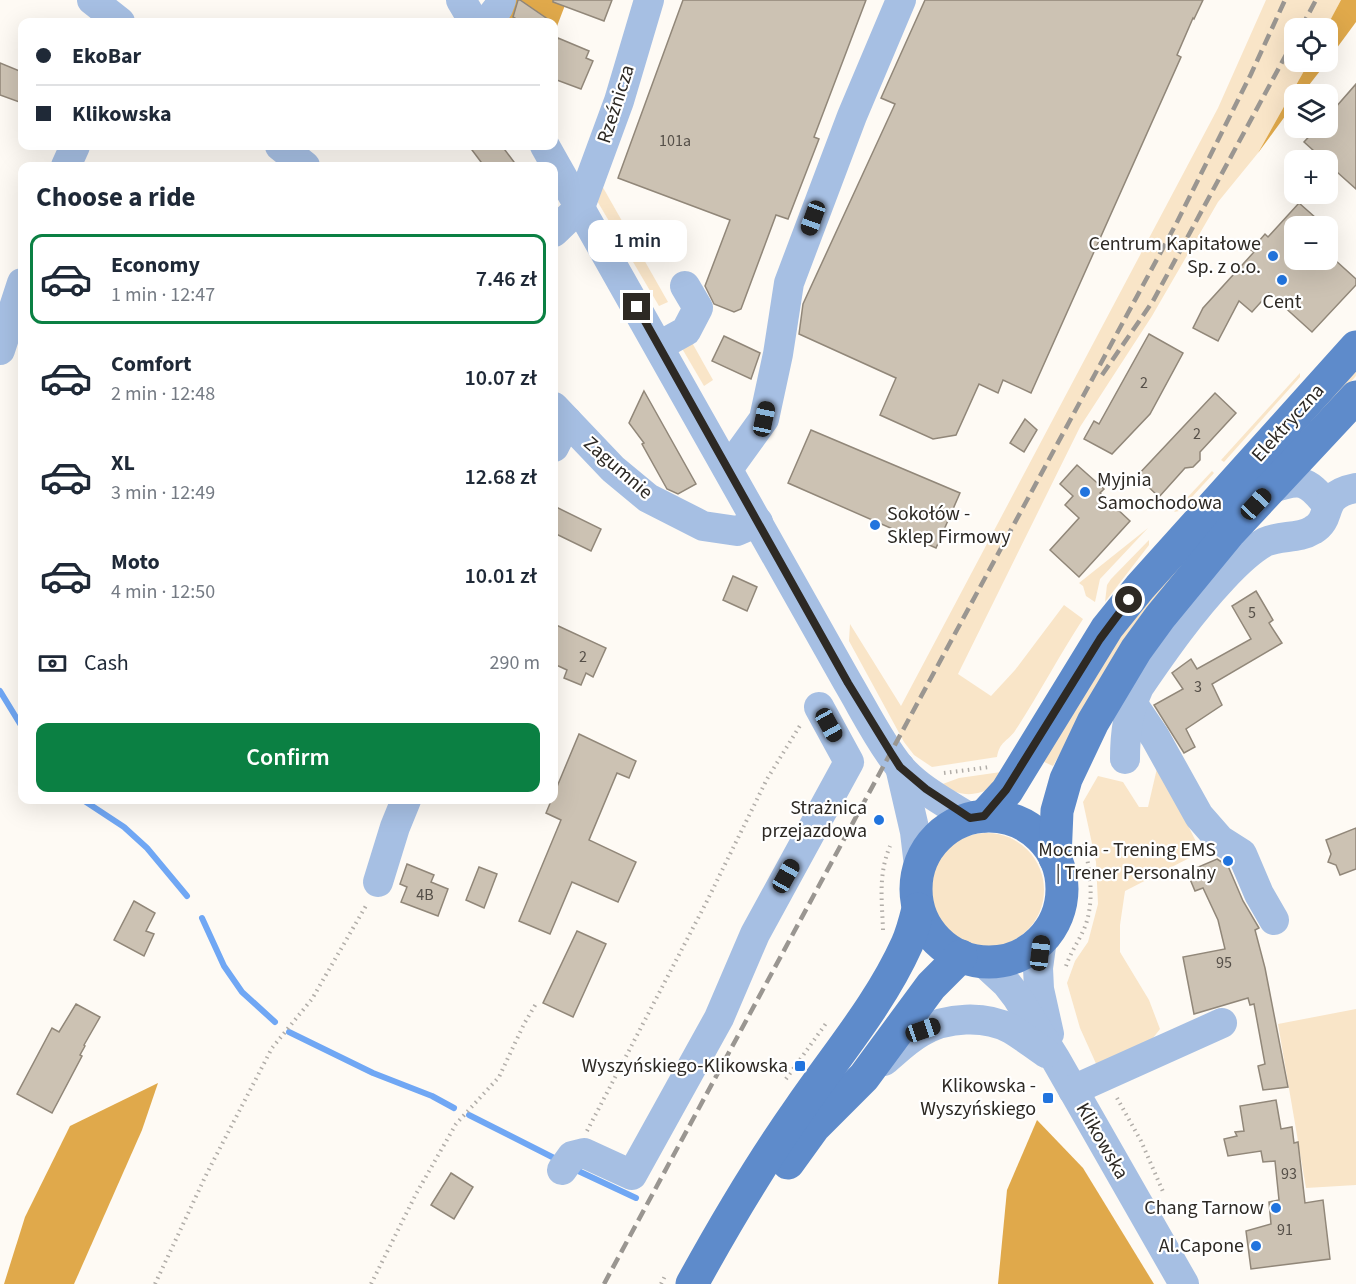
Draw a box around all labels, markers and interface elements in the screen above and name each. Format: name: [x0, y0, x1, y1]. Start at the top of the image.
map controls: [1284, 18, 1338, 270]
button: locate: [1284, 18, 1338, 72]
text: EkoBar: [72, 40, 141, 72]
street label: Rzeźnicza: [590, 61, 642, 147]
button: layers: [1284, 84, 1338, 138]
text: Klikowska: [72, 98, 172, 130]
house number: 101a: [659, 130, 691, 152]
button: +: [1284, 150, 1338, 204]
text: Choose a ride: [36, 178, 196, 217]
car: [798, 198, 828, 238]
button: −: [1284, 216, 1338, 270]
callout: 1 min: [588, 220, 686, 262]
text: 1 min: [614, 227, 661, 255]
place label: Centrum Kapitałowe Sp. z o.o.: [1089, 230, 1261, 281]
text: Economy: [111, 249, 200, 281]
marker: Centrum Kapitałowe Sp. z o.o.: [1266, 249, 1280, 263]
icon: car: [39, 252, 93, 306]
text: 7.46 zł: [476, 263, 537, 295]
marker: Cent: [1275, 273, 1289, 287]
text: 1 min · 12:47: [111, 281, 215, 309]
place label: Cent: [1262, 288, 1302, 316]
route end: [623, 293, 650, 320]
text: Comfort: [111, 348, 192, 380]
icon: car: [39, 351, 93, 405]
text: 10.07 zł: [464, 362, 537, 394]
house number: 2: [1140, 372, 1148, 394]
street label: Elektryczna: [1245, 378, 1331, 468]
text: 2 min · 12:48: [111, 380, 215, 408]
car: [751, 400, 777, 438]
house number: 2: [1193, 423, 1201, 445]
street label: Zagumnie: [577, 430, 659, 506]
text: XL: [111, 447, 135, 479]
icon: car: [39, 450, 93, 504]
text: 12.68 zł: [464, 461, 537, 493]
place label: Myjnia Samochodowa: [1097, 466, 1222, 517]
text: 3 min · 12:49: [111, 479, 215, 507]
marker: Myjnia Samochodowa: [1078, 485, 1092, 499]
car: [1237, 485, 1275, 523]
place label: Sokołów - Sklep Firmowy: [887, 500, 1011, 551]
marker: Sokołów - Sklep Firmowy: [868, 518, 882, 532]
text: Moto: [111, 546, 160, 578]
icon: car: [39, 549, 93, 603]
text: 10.01 zł: [464, 560, 537, 592]
text: 4 min · 12:50: [111, 578, 215, 606]
route start: [1115, 586, 1142, 613]
house number: 5: [1248, 602, 1256, 624]
house number: 2: [579, 646, 587, 668]
icon: cash: [36, 647, 69, 680]
text: Cash: [84, 647, 129, 679]
text: 290 m: [490, 649, 540, 677]
house number: 3: [1194, 676, 1202, 698]
car: [812, 705, 846, 745]
button: Confirm: [36, 723, 540, 792]
place label: Strażnica przejazdowa: [761, 794, 867, 845]
marker: Strażnica przejazdowa: [872, 813, 886, 827]
place label: Mocnia - Trening EMS | Trener Personalny: [1038, 836, 1217, 887]
marker: Mocnia - Trening EMS | Trener Personalny: [1221, 854, 1235, 868]
car: [769, 856, 803, 896]
house number: 4B: [416, 884, 434, 906]
car: [1029, 934, 1051, 972]
house number: 95: [1216, 952, 1232, 974]
car: [903, 1016, 943, 1044]
place label: Wyszyńskiego-Klikowska: [581, 1052, 788, 1080]
marker: Wyszyńskiego-Klikowska: [793, 1059, 807, 1073]
place label: Klikowska - Wyszyńskiego: [920, 1072, 1036, 1123]
marker: Klikowska - Wyszyńskiego: [1041, 1091, 1055, 1105]
street label: Klikowska: [1069, 1097, 1135, 1185]
house number: 93: [1281, 1163, 1297, 1185]
place label: Chang Tarnow: [1144, 1194, 1264, 1222]
marker: Chang Tarnow: [1269, 1201, 1283, 1215]
house number: 91: [1277, 1219, 1293, 1241]
place label: Al.Capone: [1159, 1232, 1244, 1260]
marker: Al.Capone: [1249, 1239, 1263, 1253]

